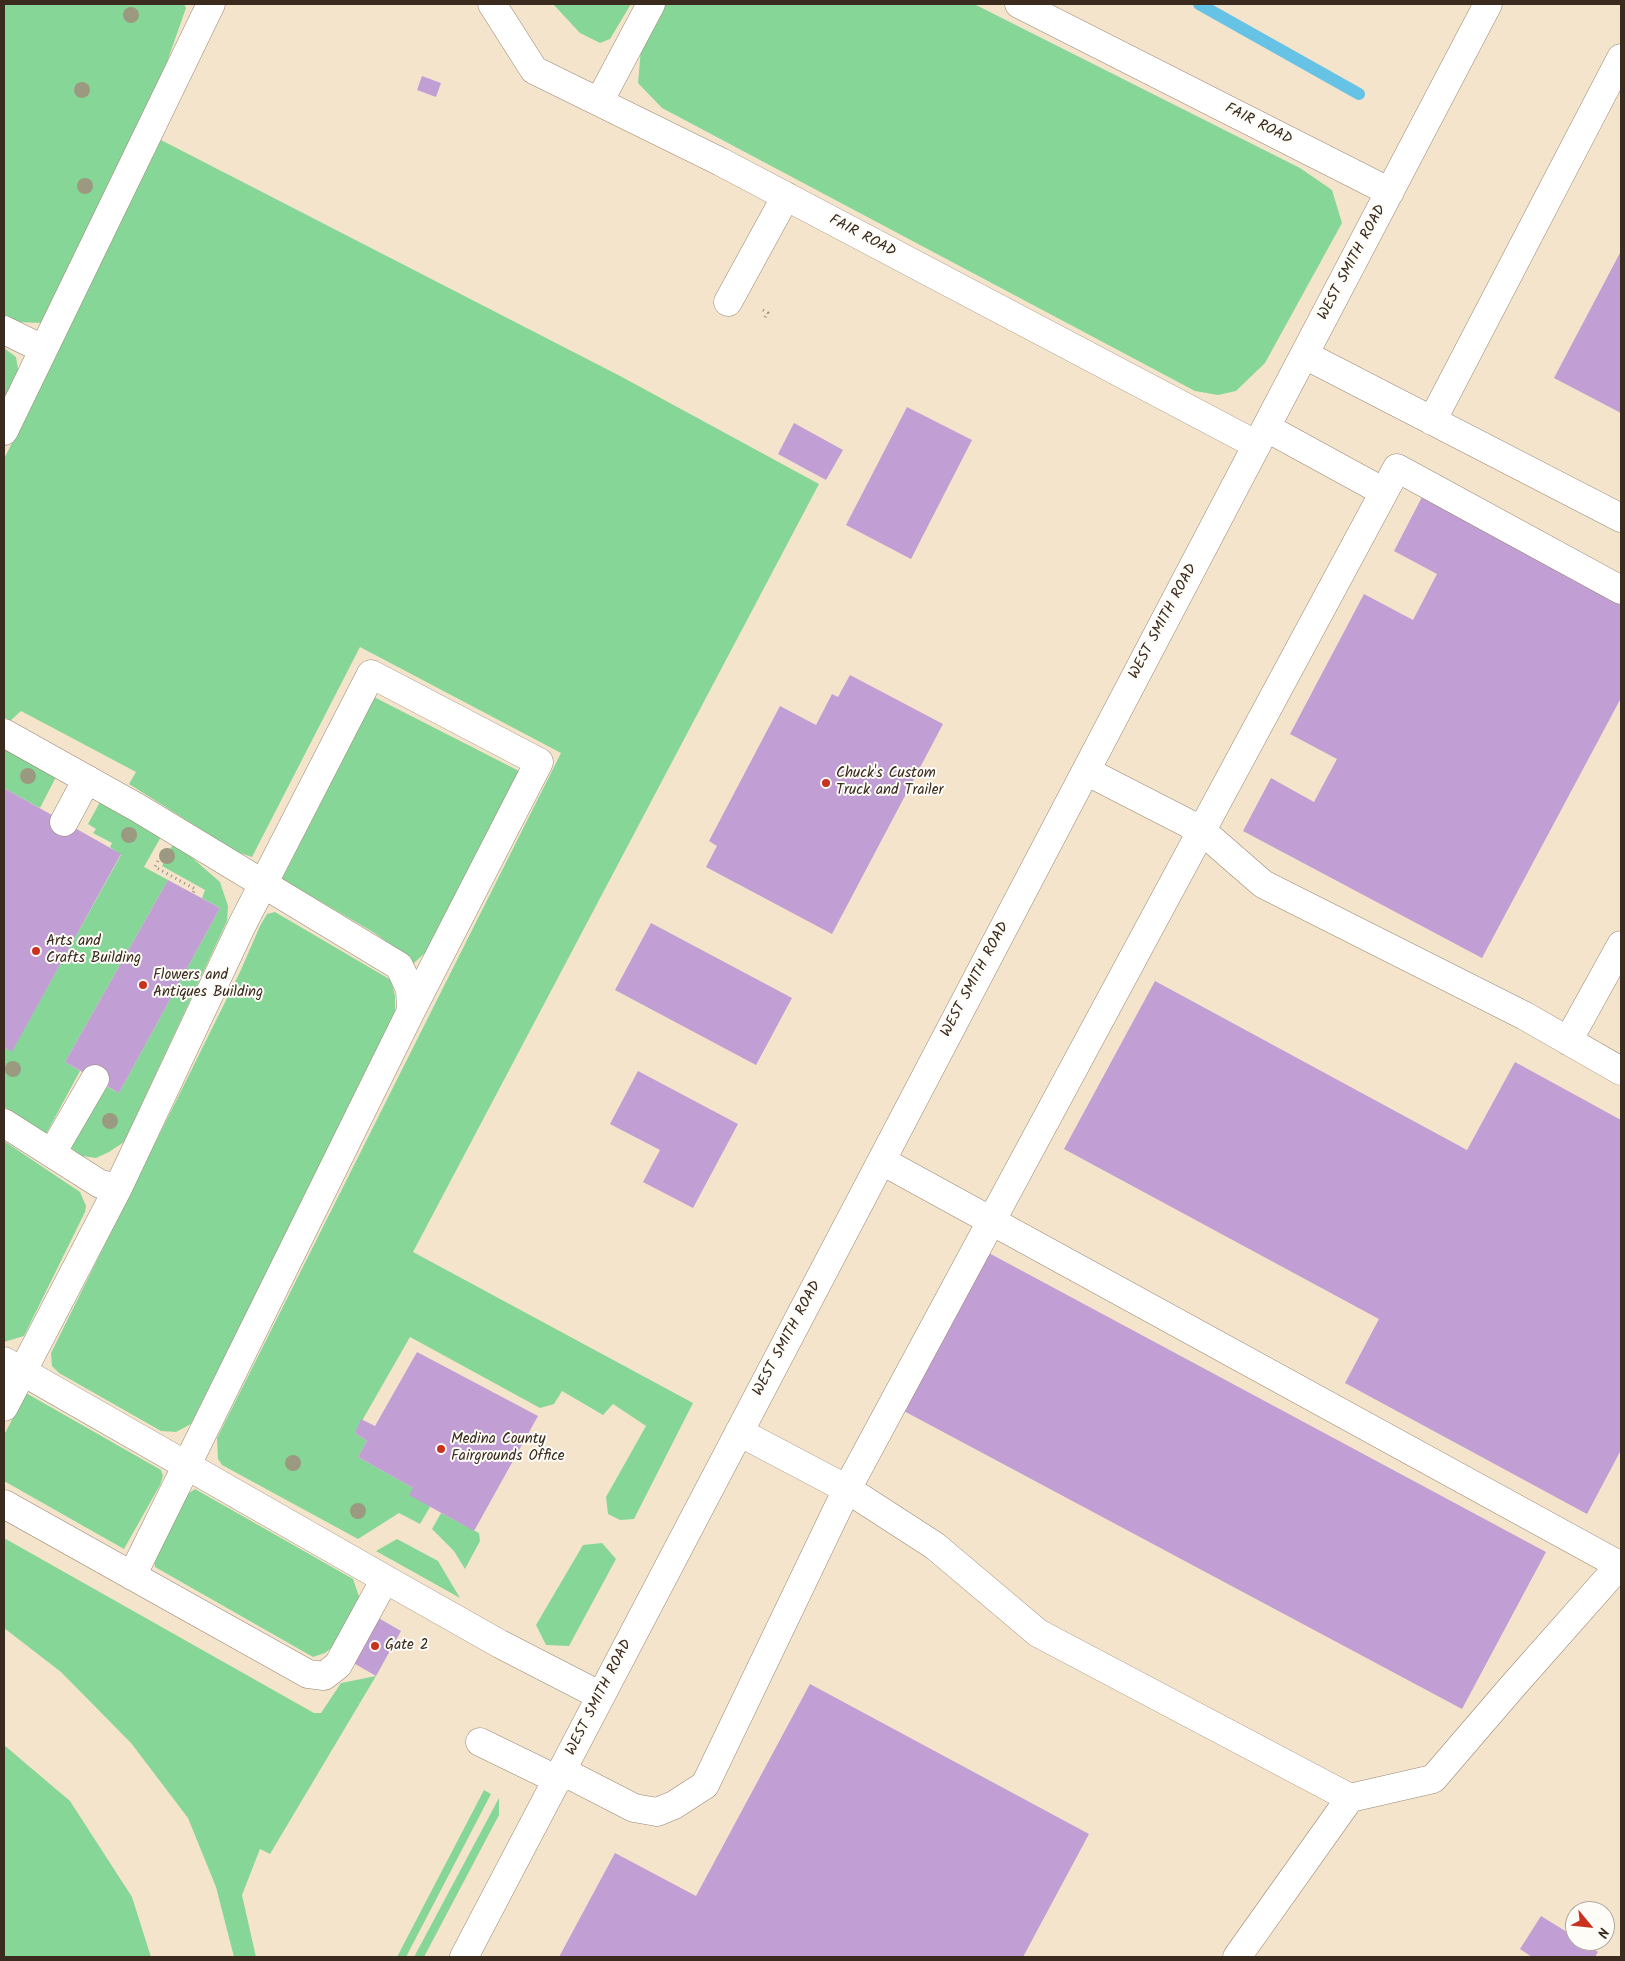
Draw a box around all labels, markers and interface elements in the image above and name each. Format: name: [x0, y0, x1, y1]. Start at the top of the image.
street label: FAIR ROAD: [1221, 100, 1295, 150]
street label: WEST SMITH ROAD: [1315, 202, 1391, 324]
street label: FAIR ROAD: [825, 212, 899, 262]
street label: WEST SMITH ROAD: [1126, 561, 1202, 683]
place label: Chuck's Custom Truck and Trailer: [836, 765, 943, 800]
marker: Chuck's Custom Truck and Trailer: [820, 777, 832, 789]
street label: WEST SMITH ROAD: [938, 919, 1014, 1041]
place label: Arts and Crafts Building: [46, 933, 141, 968]
marker: Arts and Crafts Building: [30, 945, 42, 957]
place label: Flowers and Antiques Building: [153, 967, 263, 1002]
marker: Flowers and Antiques Building: [137, 979, 149, 991]
street label: WEST SMITH ROAD: [750, 1278, 826, 1400]
place label: Medina County Fairgrounds Office: [451, 1431, 565, 1466]
marker: Medina County Fairgrounds Office: [435, 1443, 447, 1455]
place label: Gate 2: [385, 1637, 428, 1655]
street label: WEST SMITH ROAD: [563, 1637, 637, 1759]
marker: Gate 2: [369, 1640, 381, 1652]
north arrow: [1565, 1901, 1615, 1951]
text: N: [1591, 1924, 1614, 1942]

